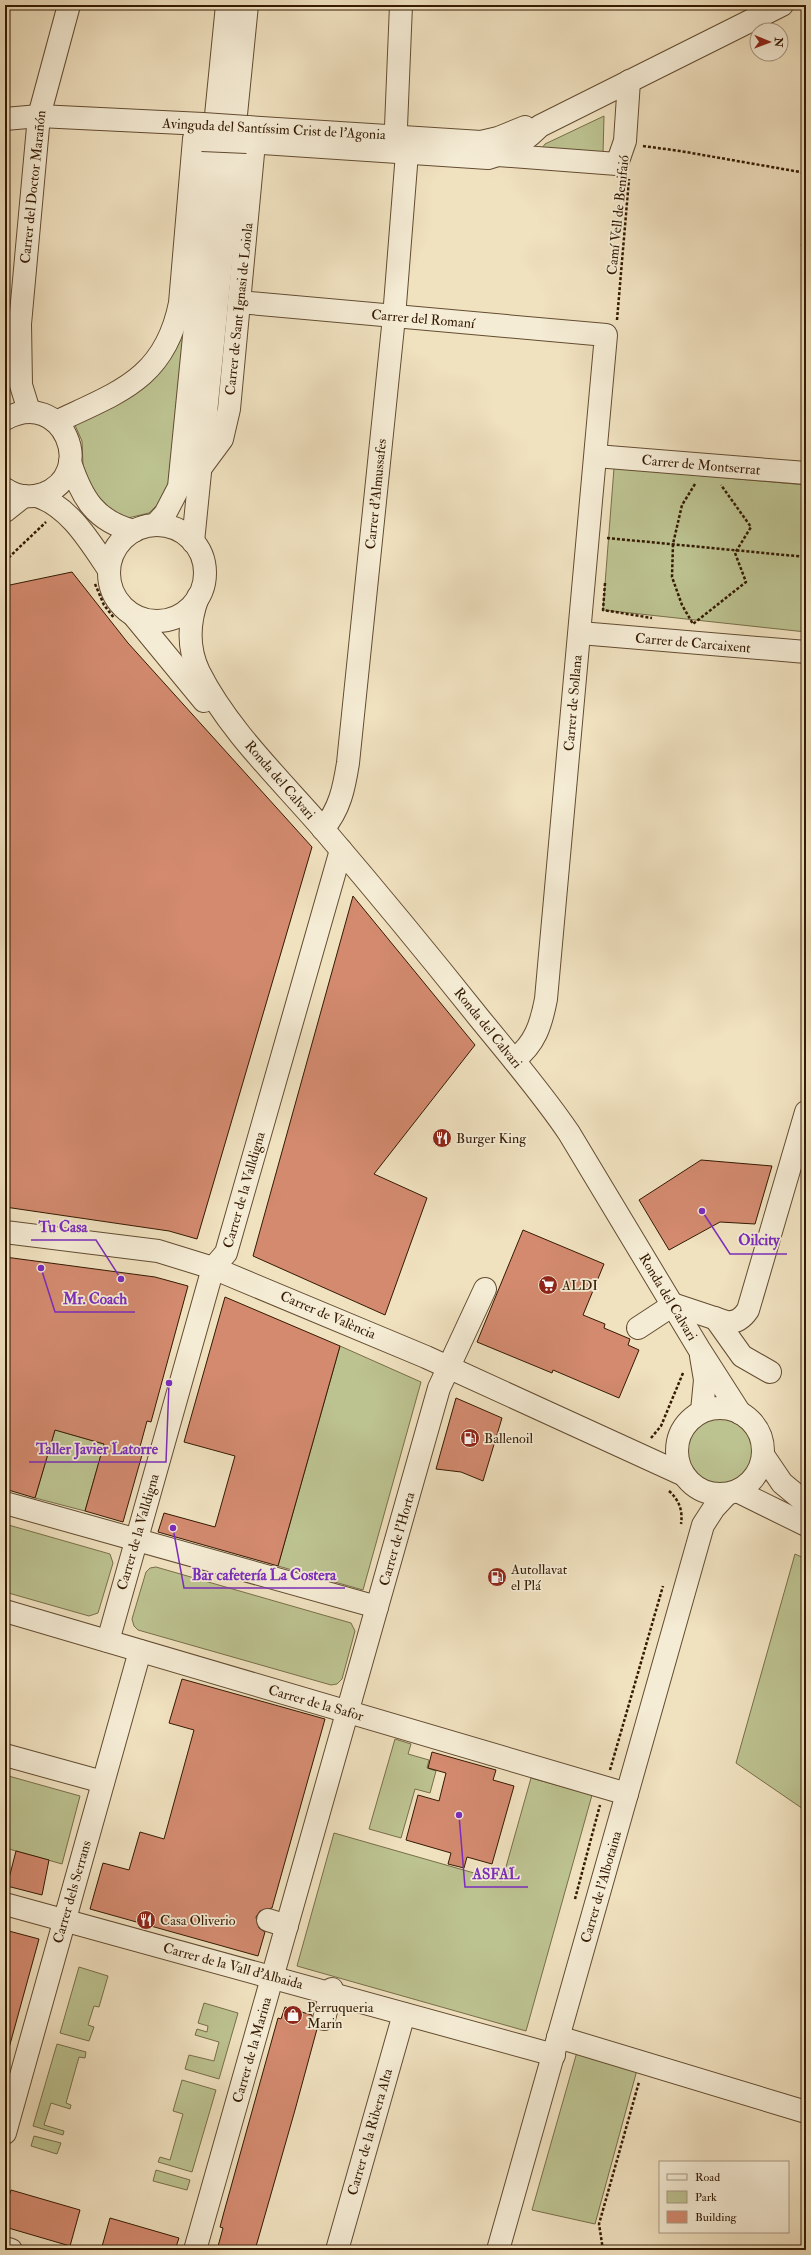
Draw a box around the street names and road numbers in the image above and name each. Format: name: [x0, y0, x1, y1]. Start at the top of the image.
street label: Carrer del Doctor Marañón: [16, 109, 50, 265]
street label: Avinguda del Santíssim Crist de l'Agonia: [161, 115, 386, 143]
street label: Camí Vell de Benifaió: [603, 154, 633, 276]
street label: Carrer de Sant Ignasi de Loiola: [221, 222, 257, 396]
street label: Carrer del Romaní: [371, 306, 477, 332]
street label: Carrer d'Almussafes: [362, 438, 390, 550]
street label: Carrer de Montserrat: [641, 451, 762, 479]
street label: Carrer de Carcaixent: [635, 629, 752, 657]
street label: Carrer de Sollana: [560, 654, 586, 752]
street label: Ronda del Calvari: [241, 737, 319, 823]
street label: Ronda del Calvari: [450, 984, 526, 1072]
street label: Carrer de la Valldigna: [219, 1130, 269, 1250]
street label: Ronda del Calvari: [635, 1250, 701, 1344]
street label: Carrer de València: [278, 1287, 379, 1343]
street label: Carrer de la Valldigna: [113, 1472, 163, 1592]
street label: Carrer de l'Horta: [375, 1490, 419, 1588]
street label: Carrer de la Safor: [266, 1681, 366, 1725]
street label: Carrer de l'Albotaina: [577, 1829, 625, 1945]
street label: Carrer dels Serrans: [49, 1838, 95, 1945]
street label: Carrer de la Vall d'Albaida: [161, 1939, 305, 1993]
street label: Carrer de la Marina: [229, 1995, 275, 2105]
street label: Carrer de la Ribera Alta: [344, 2066, 396, 2197]

